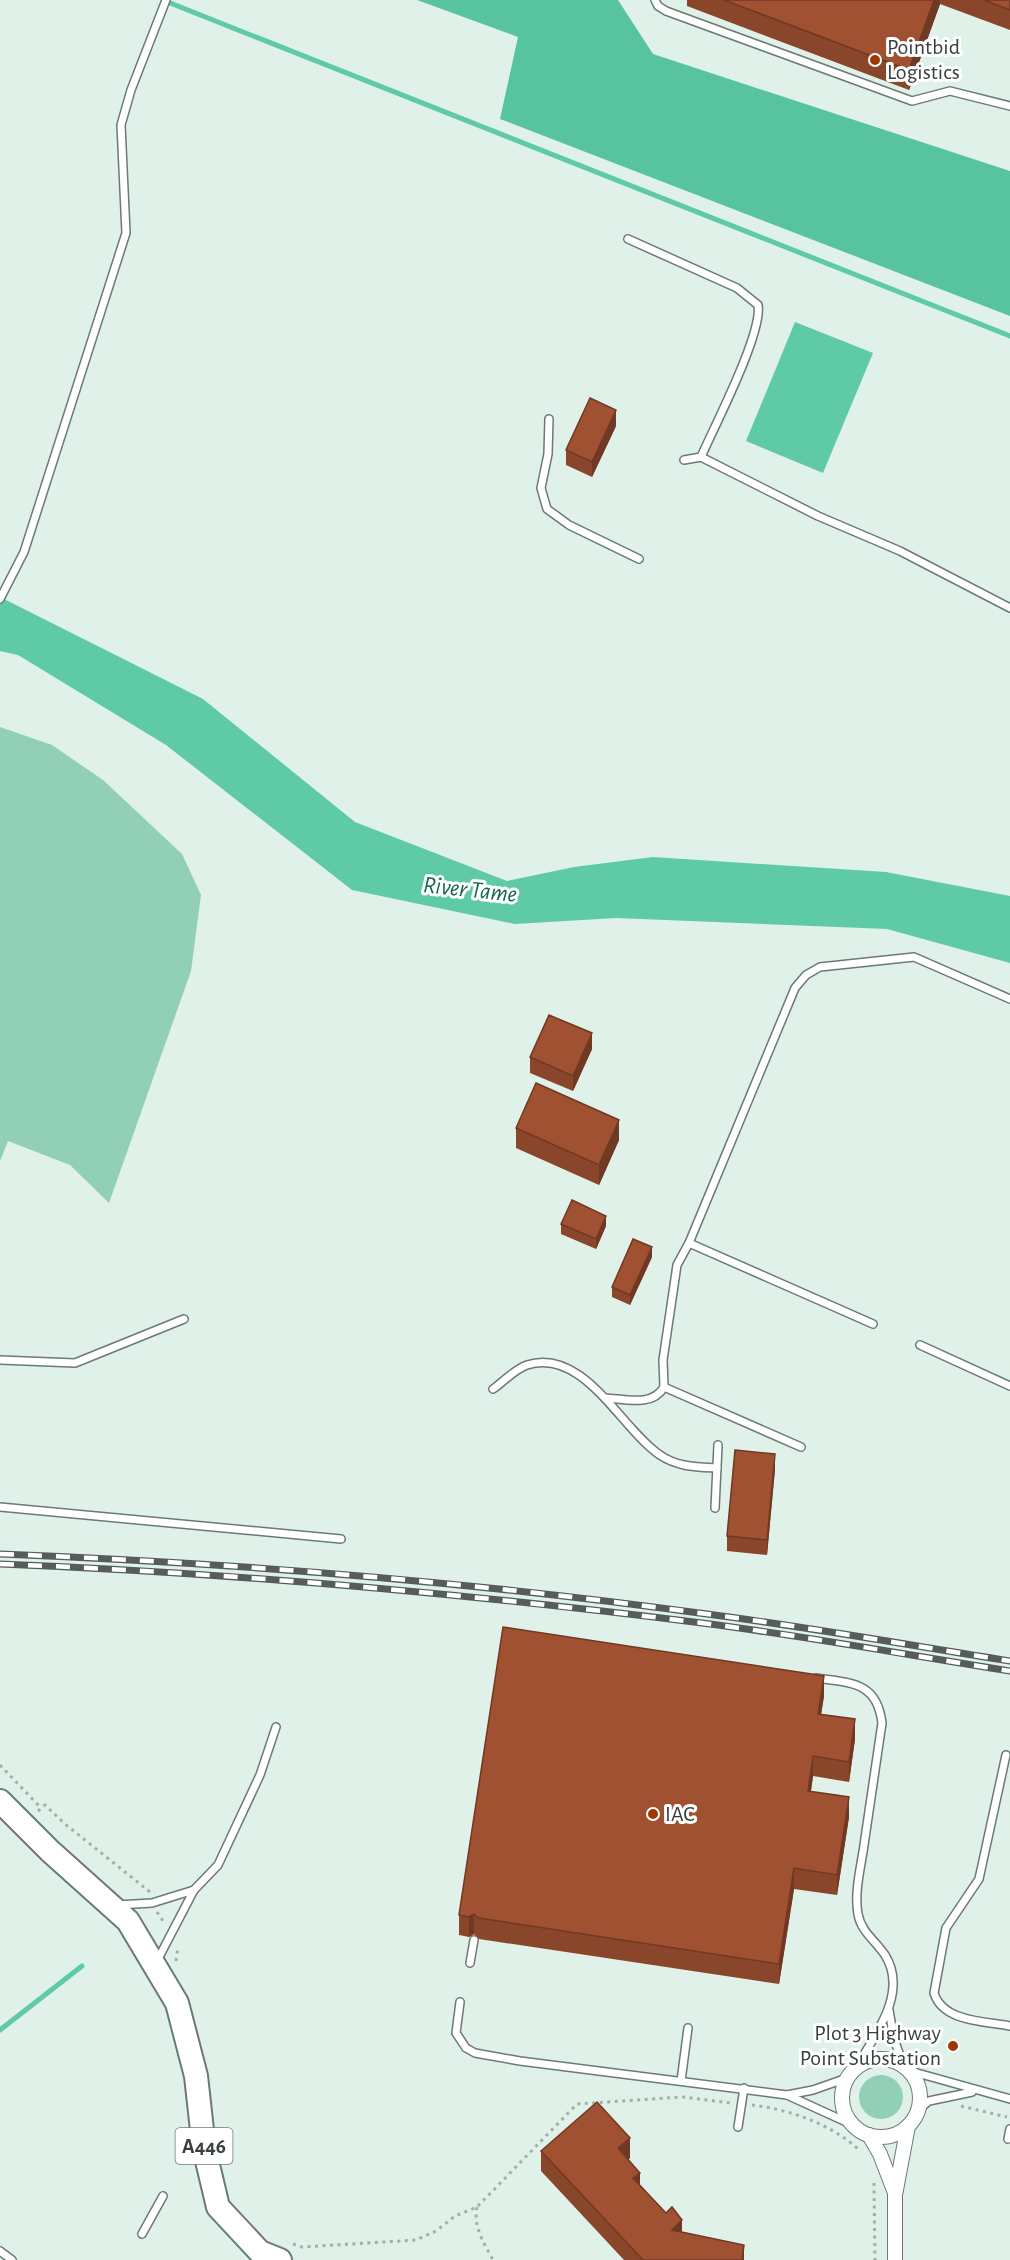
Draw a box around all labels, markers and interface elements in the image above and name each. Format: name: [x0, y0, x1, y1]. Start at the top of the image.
place label: Pointbid Logistics: [887, 36, 960, 83]
marker: Pointbid Logistics: [868, 53, 882, 67]
water label: River Tame: [422, 873, 518, 907]
place label: IAC: [665, 1803, 695, 1825]
marker: IAC: [646, 1807, 660, 1821]
place label: Plot 3 Highway Point Substation: [800, 2022, 942, 2069]
marker: Plot 3 Highway Point Substation: [946, 2039, 960, 2053]
road number: A446: [176, 2128, 232, 2164]

